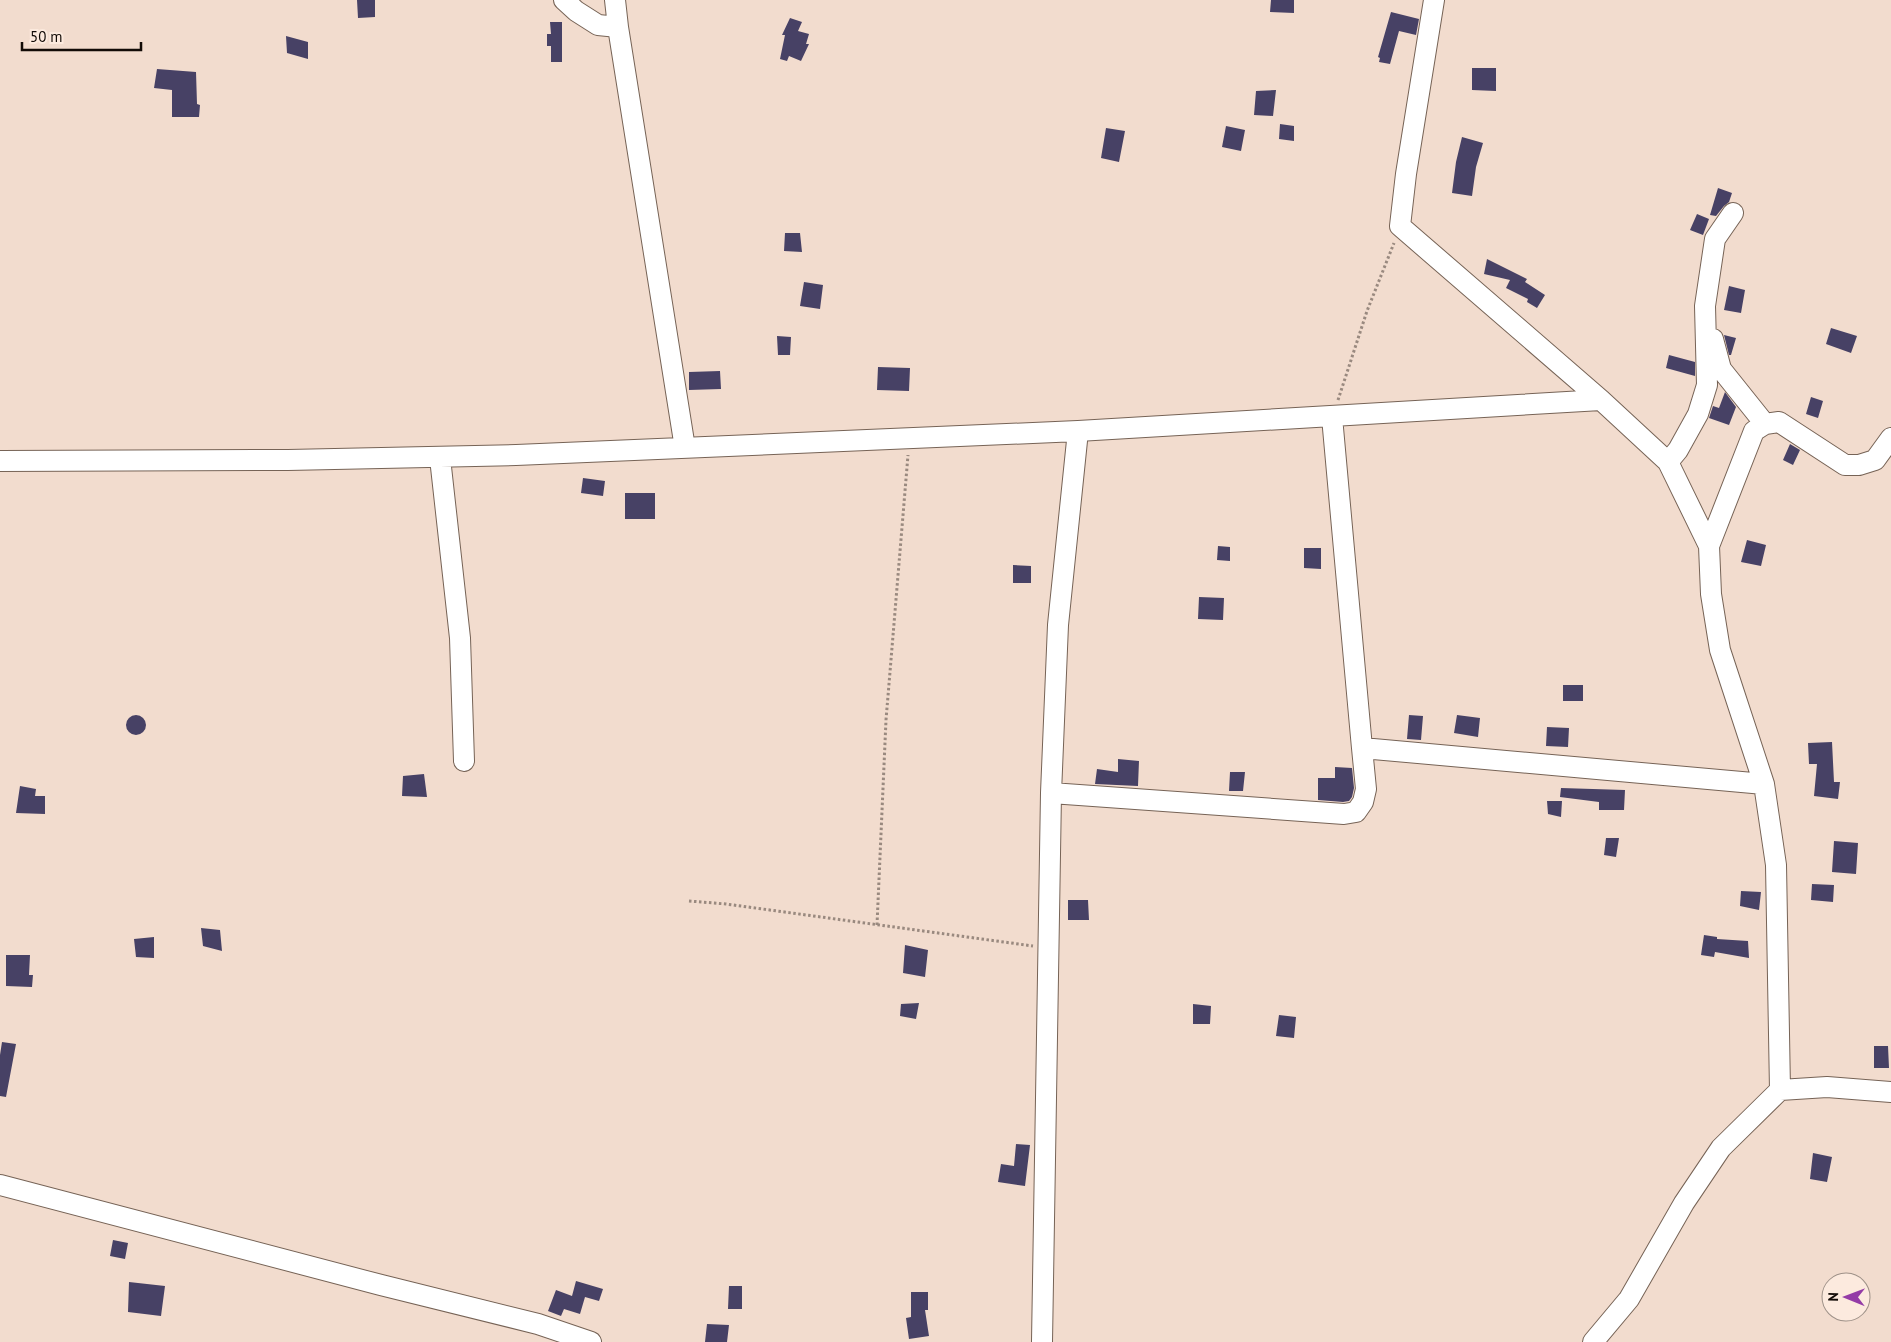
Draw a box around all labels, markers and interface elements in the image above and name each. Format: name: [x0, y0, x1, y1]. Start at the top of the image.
scale bar: [22, 20, 141, 52]
text: 50 m: [30, 27, 63, 46]
north arrow: [1821, 1272, 1871, 1322]
text: N: [1824, 1292, 1842, 1302]

